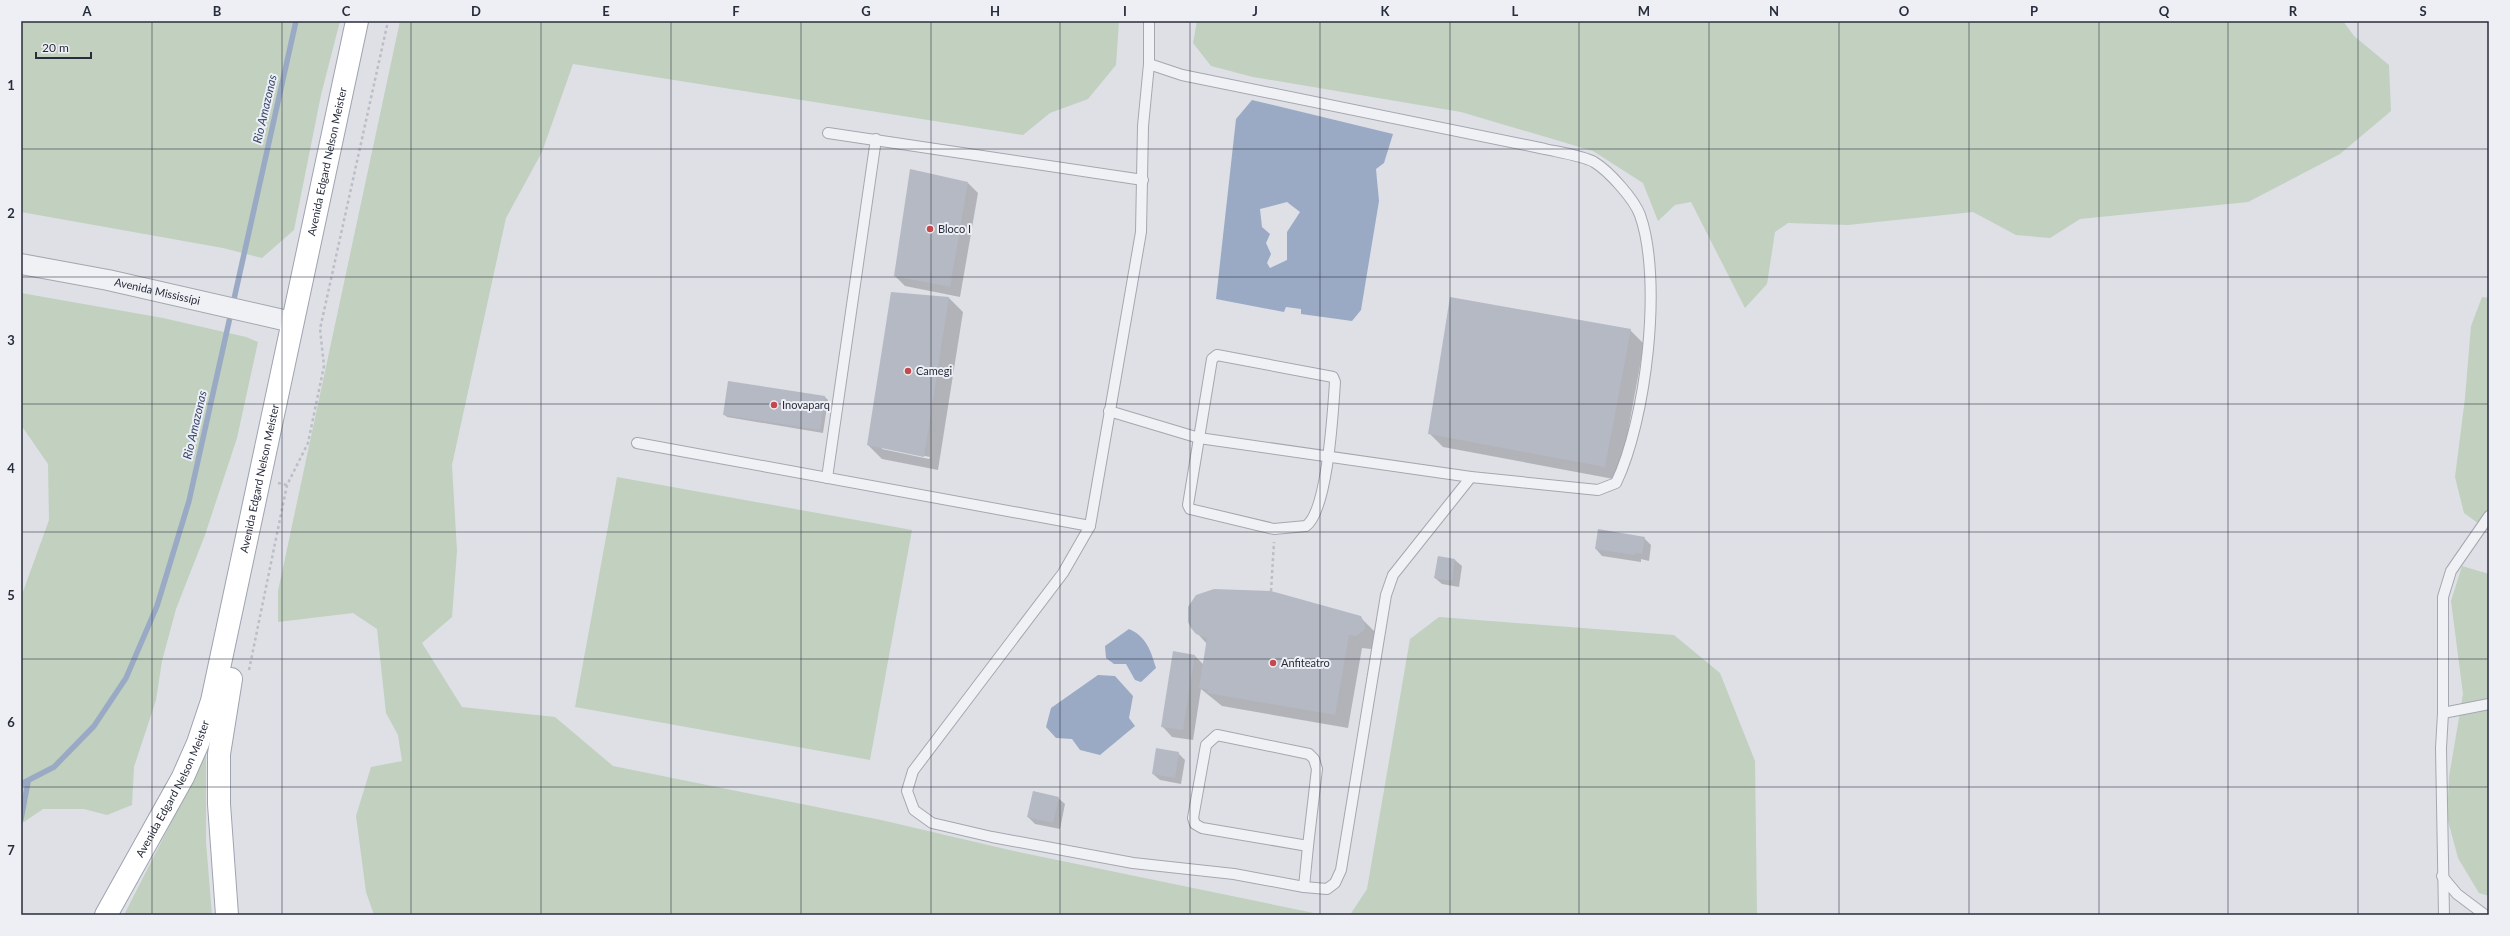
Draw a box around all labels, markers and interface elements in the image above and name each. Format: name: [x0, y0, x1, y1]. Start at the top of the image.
text: A: [81, 3, 92, 19]
text: B: [213, 3, 222, 19]
text: C: [342, 3, 351, 19]
text: D: [471, 3, 481, 19]
text: E: [602, 3, 610, 19]
text: F: [732, 3, 740, 19]
text: G: [861, 3, 871, 19]
text: H: [990, 3, 1000, 19]
text: I: [1123, 3, 1127, 19]
text: J: [1252, 3, 1258, 19]
text: K: [1381, 3, 1391, 19]
text: L: [1512, 3, 1519, 19]
text: M: [1638, 3, 1650, 19]
text: N: [1769, 3, 1779, 19]
text: O: [1899, 3, 1910, 19]
text: P: [2030, 3, 2038, 19]
text: Q: [2159, 3, 2170, 19]
text: R: [2289, 3, 2298, 19]
text: S: [2419, 3, 2427, 19]
scale bar: [36, 34, 91, 60]
text: 20 m: [42, 40, 69, 55]
water label: Rio Amazonas: [249, 73, 280, 145]
text: 1: [7, 77, 15, 93]
street label: Avenida Edgard Nelson Meister: [304, 86, 349, 237]
text: 2: [7, 205, 15, 221]
place label: Bloco I: [938, 222, 971, 235]
marker: Bloco I: [925, 224, 935, 234]
street label: Avenida Mississípi: [113, 275, 202, 307]
text: 3: [7, 332, 15, 348]
place label: Camegi: [916, 364, 952, 377]
marker: Camegi: [903, 366, 913, 376]
water label: Rio Amazonas: [179, 389, 210, 461]
place label: Inovaparq: [782, 398, 830, 411]
marker: Inovaparq: [769, 400, 779, 410]
street label: Avenida Edgard Nelson Meister: [237, 403, 281, 554]
text: 4: [7, 460, 15, 476]
text: 5: [7, 587, 15, 603]
place label: Anfiteatro: [1281, 656, 1330, 669]
marker: Anfiteatro: [1268, 658, 1278, 668]
text: 6: [7, 714, 15, 730]
street label: Avenida Edgard Nelson Meister: [133, 718, 211, 859]
text: 7: [7, 842, 15, 858]

